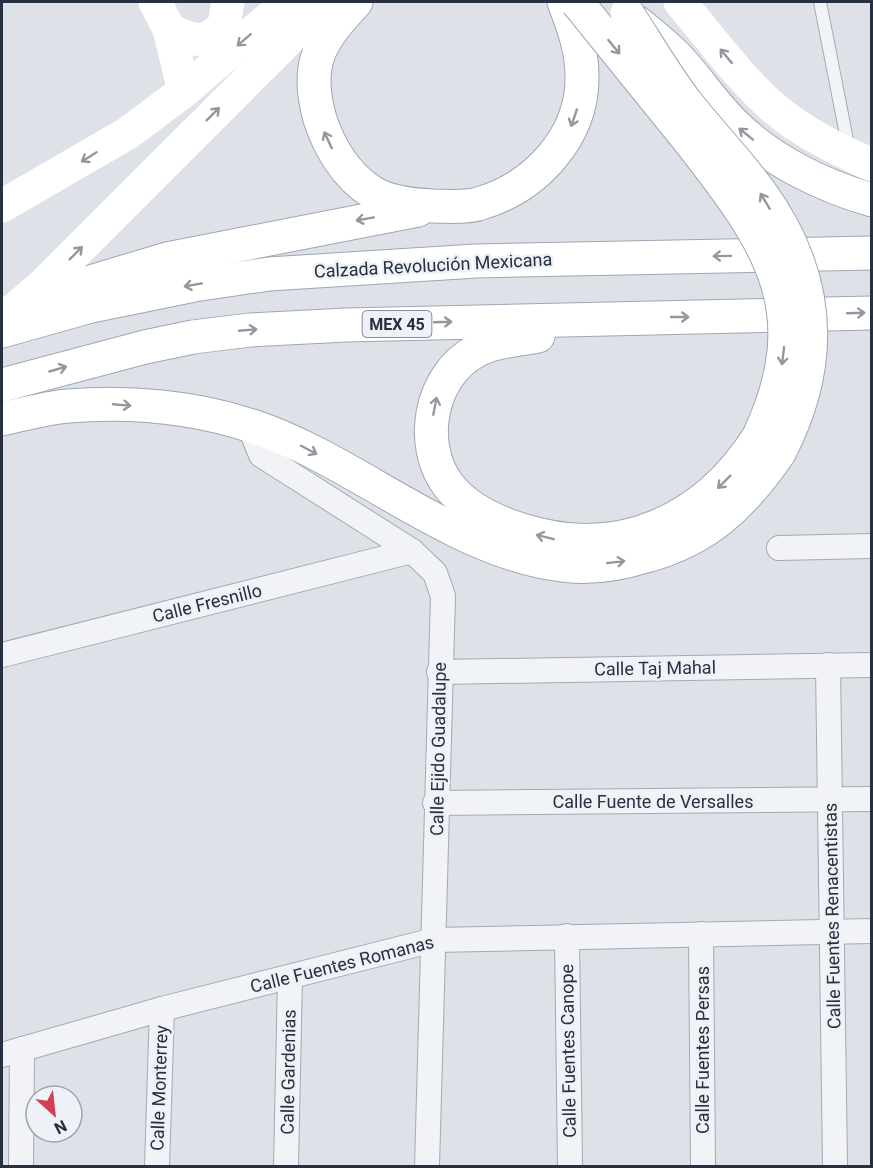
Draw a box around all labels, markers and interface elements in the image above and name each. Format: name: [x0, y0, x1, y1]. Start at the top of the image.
one-way arrow: [236, 33, 252, 46]
one-way arrow: [607, 39, 620, 55]
one-way arrow: [719, 49, 733, 64]
one-way arrow: [206, 107, 221, 122]
one-way arrow: [567, 108, 578, 127]
one-way arrow: [738, 128, 754, 141]
one-way arrow: [322, 131, 333, 149]
one-way arrow: [81, 152, 98, 164]
one-way arrow: [759, 193, 771, 210]
one-way arrow: [355, 214, 375, 225]
one-way arrow: [68, 245, 83, 260]
street label: Calzada Revolución Mexicana: [313, 248, 553, 282]
one-way arrow: [713, 250, 733, 262]
one-way arrow: [183, 280, 203, 291]
one-way arrow: [846, 308, 866, 319]
road number: MEX 45: [362, 311, 432, 337]
one-way arrow: [670, 311, 690, 323]
one-way arrow: [433, 317, 453, 328]
one-way arrow: [238, 324, 258, 335]
one-way arrow: [777, 346, 788, 365]
one-way arrow: [48, 363, 67, 374]
one-way arrow: [430, 397, 441, 416]
one-way arrow: [111, 400, 131, 411]
one-way arrow: [300, 444, 317, 456]
one-way arrow: [716, 474, 731, 489]
one-way arrow: [536, 530, 555, 542]
one-way arrow: [606, 557, 625, 568]
street label: Calle Fresnillo: [150, 579, 264, 627]
street label: Calle Taj Mahal: [594, 656, 716, 680]
street label: Calle Ejido Guadalupe: [426, 662, 450, 836]
street label: Calle Fuente de Versalles: [553, 791, 753, 812]
street label: Calle Fuentes Renacentistas: [820, 803, 844, 1029]
street label: Calle Fuentes Romanas: [248, 931, 436, 997]
street label: Calle Fuentes Canope: [556, 964, 580, 1138]
street label: Calle Fuentes Persas: [692, 966, 713, 1134]
street label: Calle Gardenias: [276, 1009, 300, 1135]
street label: Calle Monterrey: [146, 1024, 172, 1151]
north arrow: [24, 1084, 84, 1144]
text: N: [51, 1116, 70, 1138]

